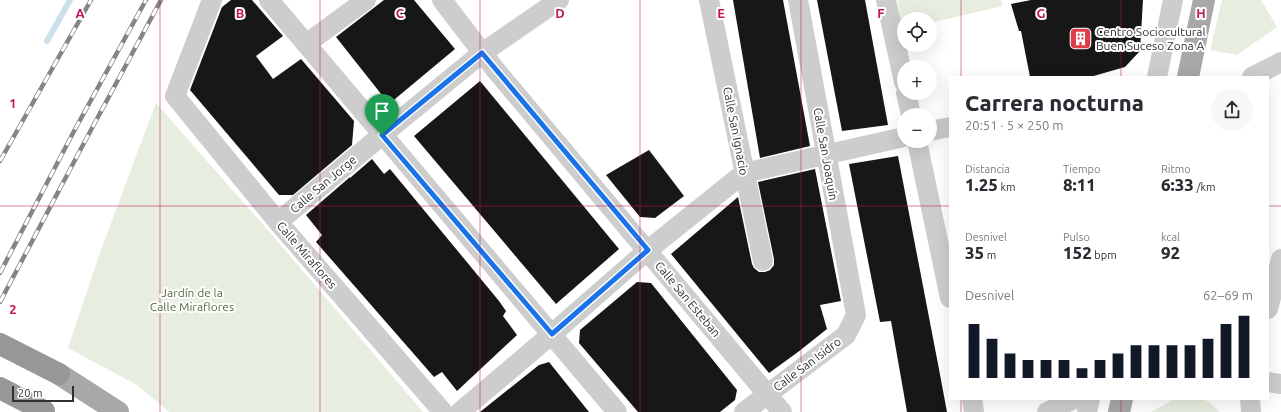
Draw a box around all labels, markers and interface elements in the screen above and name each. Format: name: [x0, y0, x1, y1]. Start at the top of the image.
text: A: [75, 6, 85, 20]
text: B: [236, 6, 245, 20]
text: C: [396, 6, 405, 20]
text: D: [555, 6, 565, 20]
text: E: [717, 6, 725, 20]
text: F: [877, 6, 885, 20]
text: G: [1037, 6, 1046, 20]
text: H: [1196, 6, 1206, 20]
map controls: [897, 12, 937, 148]
button: locate: [897, 12, 937, 52]
building icon: Centro Sociocultural Buen Suceso Zona A: [1068, 25, 1094, 51]
place label: Centro Sociocultural Buen Suceso Zona A: [1096, 25, 1206, 52]
button: +: [897, 60, 937, 100]
street label: Calle San Ignacio: [721, 86, 751, 176]
button: share: [1211, 89, 1253, 131]
text: Carrera nocturna: [965, 90, 1144, 115]
pin: [365, 94, 399, 135]
text: 1: [9, 96, 17, 110]
icon: arrive: [371, 100, 393, 122]
street label: Calle San Joaquín: [811, 107, 841, 201]
button: −: [897, 108, 937, 148]
text: 20:51 · 5 × 250 m: [965, 118, 1064, 132]
street label: Calle San Jorge: [287, 153, 359, 215]
text: Distancia: [965, 163, 1010, 175]
text: Tiempo: [1063, 163, 1100, 175]
text: Ritmo: [1161, 163, 1191, 175]
text: 1.25: [965, 175, 998, 194]
text: 8:11: [1063, 175, 1096, 194]
text: 6:33: [1161, 175, 1194, 194]
text: km: [998, 181, 1016, 193]
text: /km: [1194, 181, 1216, 193]
street label: Calle Miraflores: [274, 219, 340, 291]
text: Desnivel: [965, 231, 1007, 243]
text: Pulso: [1063, 231, 1090, 243]
text: kcal: [1161, 231, 1180, 243]
text: 35: [965, 243, 984, 262]
text: 152: [1063, 243, 1092, 262]
text: 92: [1161, 243, 1180, 262]
text: m: [984, 249, 996, 261]
text: bpm: [1092, 249, 1117, 261]
street label: Calle San Esteban: [653, 259, 723, 339]
park label: Jardín de la Calle Miraflores: [150, 286, 234, 313]
text: Desnivel: [965, 288, 1014, 302]
text: 62–69 m: [1203, 288, 1253, 302]
text: 2: [9, 302, 17, 316]
street label: Calle San Isidro: [771, 334, 843, 394]
scale bar: [12, 384, 74, 403]
text: 20 m: [18, 387, 42, 399]

